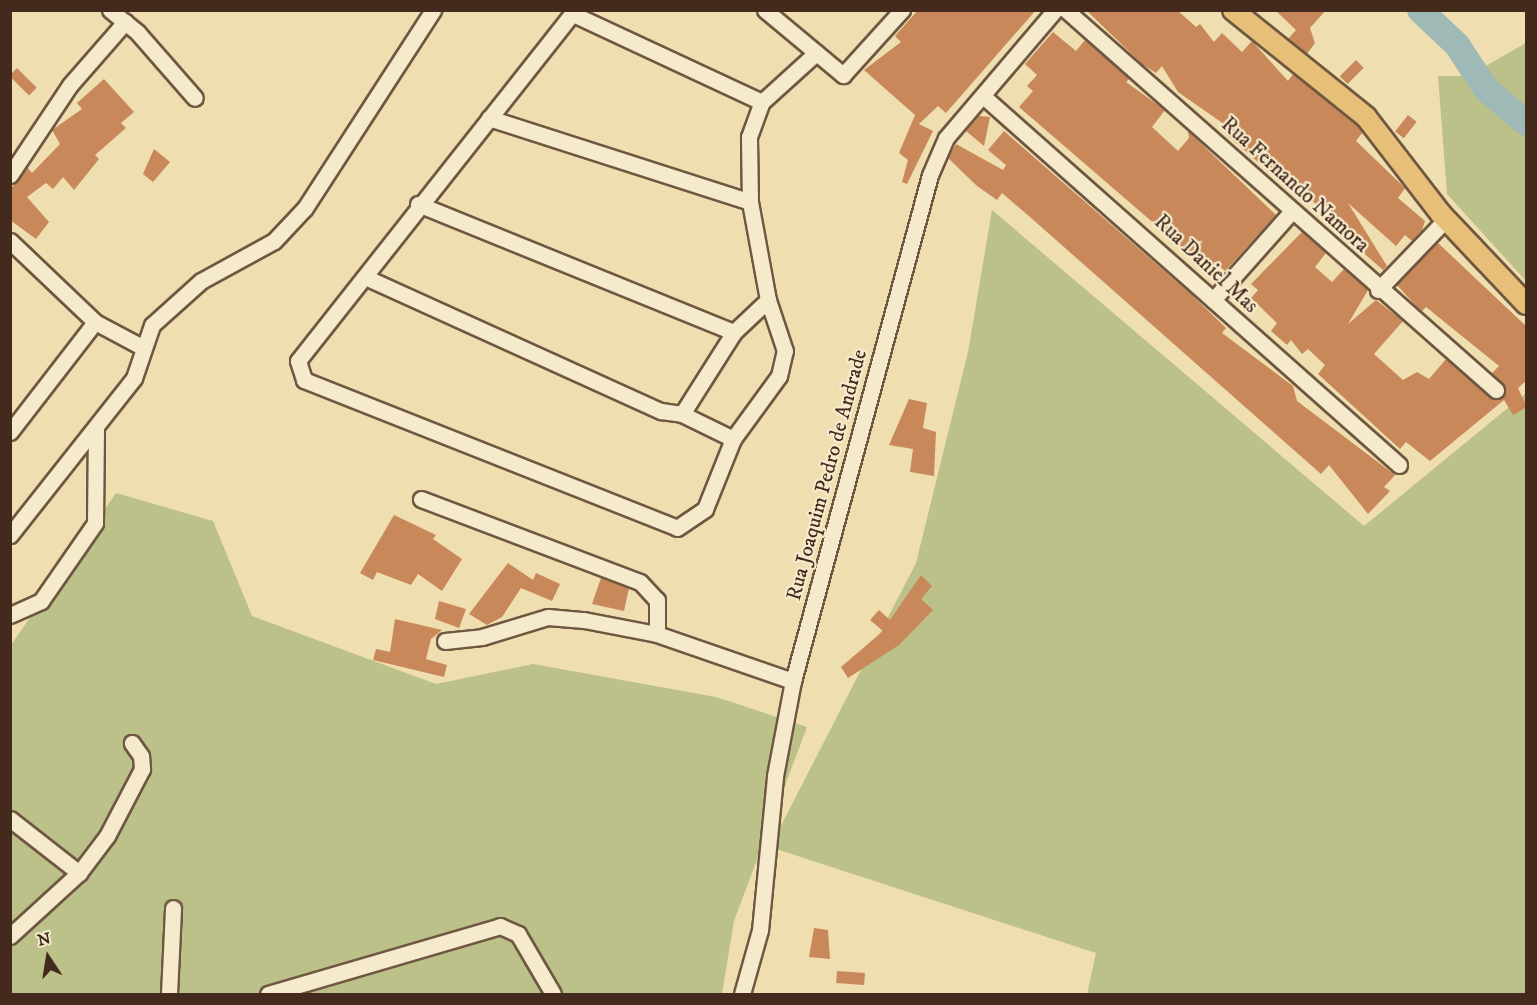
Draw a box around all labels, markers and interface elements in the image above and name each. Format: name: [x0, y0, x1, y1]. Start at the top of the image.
street label: Rua Fernando Namora: [1216, 112, 1374, 258]
street label: Rua Daniel Mas: [1149, 209, 1263, 319]
street label: Rua Joaquim Pedro de Andrade: [781, 347, 873, 603]
north arrow: [18, 927, 78, 987]
text: N: [36, 928, 53, 951]

